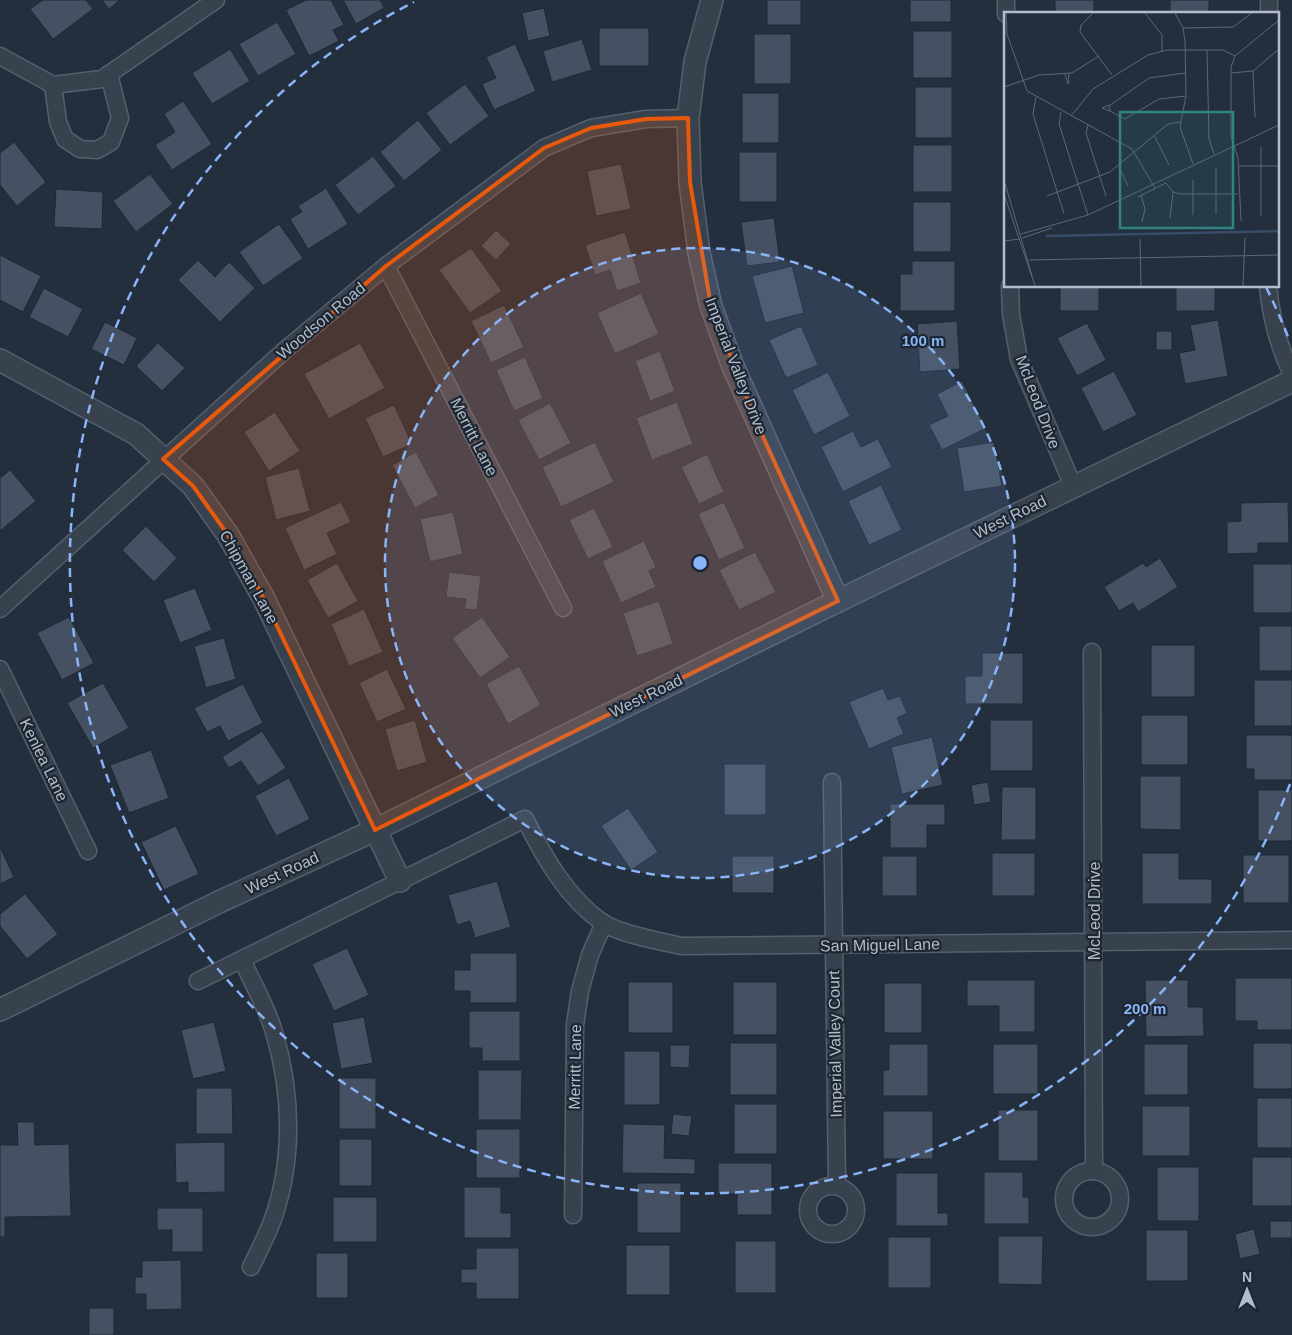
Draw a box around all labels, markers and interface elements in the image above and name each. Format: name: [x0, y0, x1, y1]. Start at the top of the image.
inset map: [1004, 12, 1280, 288]
street label: Woodson Road: [273, 279, 369, 363]
street label: Imperial Valley Drive: [702, 295, 770, 437]
text: 100 m: [902, 332, 944, 349]
street label: McLeod Drive: [1012, 353, 1064, 451]
street label: Merritt Lane: [447, 395, 501, 479]
street label: West Road: [971, 492, 1049, 542]
street label: Chipman Lane: [216, 527, 282, 627]
centre of rings: [691, 554, 709, 572]
street label: West Road: [607, 671, 685, 721]
street label: Kenlea Lane: [17, 716, 71, 804]
street label: West Road: [243, 849, 321, 897]
street label: McLeod Drive: [1086, 862, 1103, 960]
street label: San Miguel Lane: [820, 935, 940, 955]
street label: Imperial Valley Court: [825, 970, 845, 1118]
text: 200 m: [1124, 1000, 1166, 1017]
street label: Merritt Lane: [566, 1024, 584, 1110]
north arrow: [1222, 1265, 1272, 1315]
text: N: [1242, 1269, 1252, 1285]

